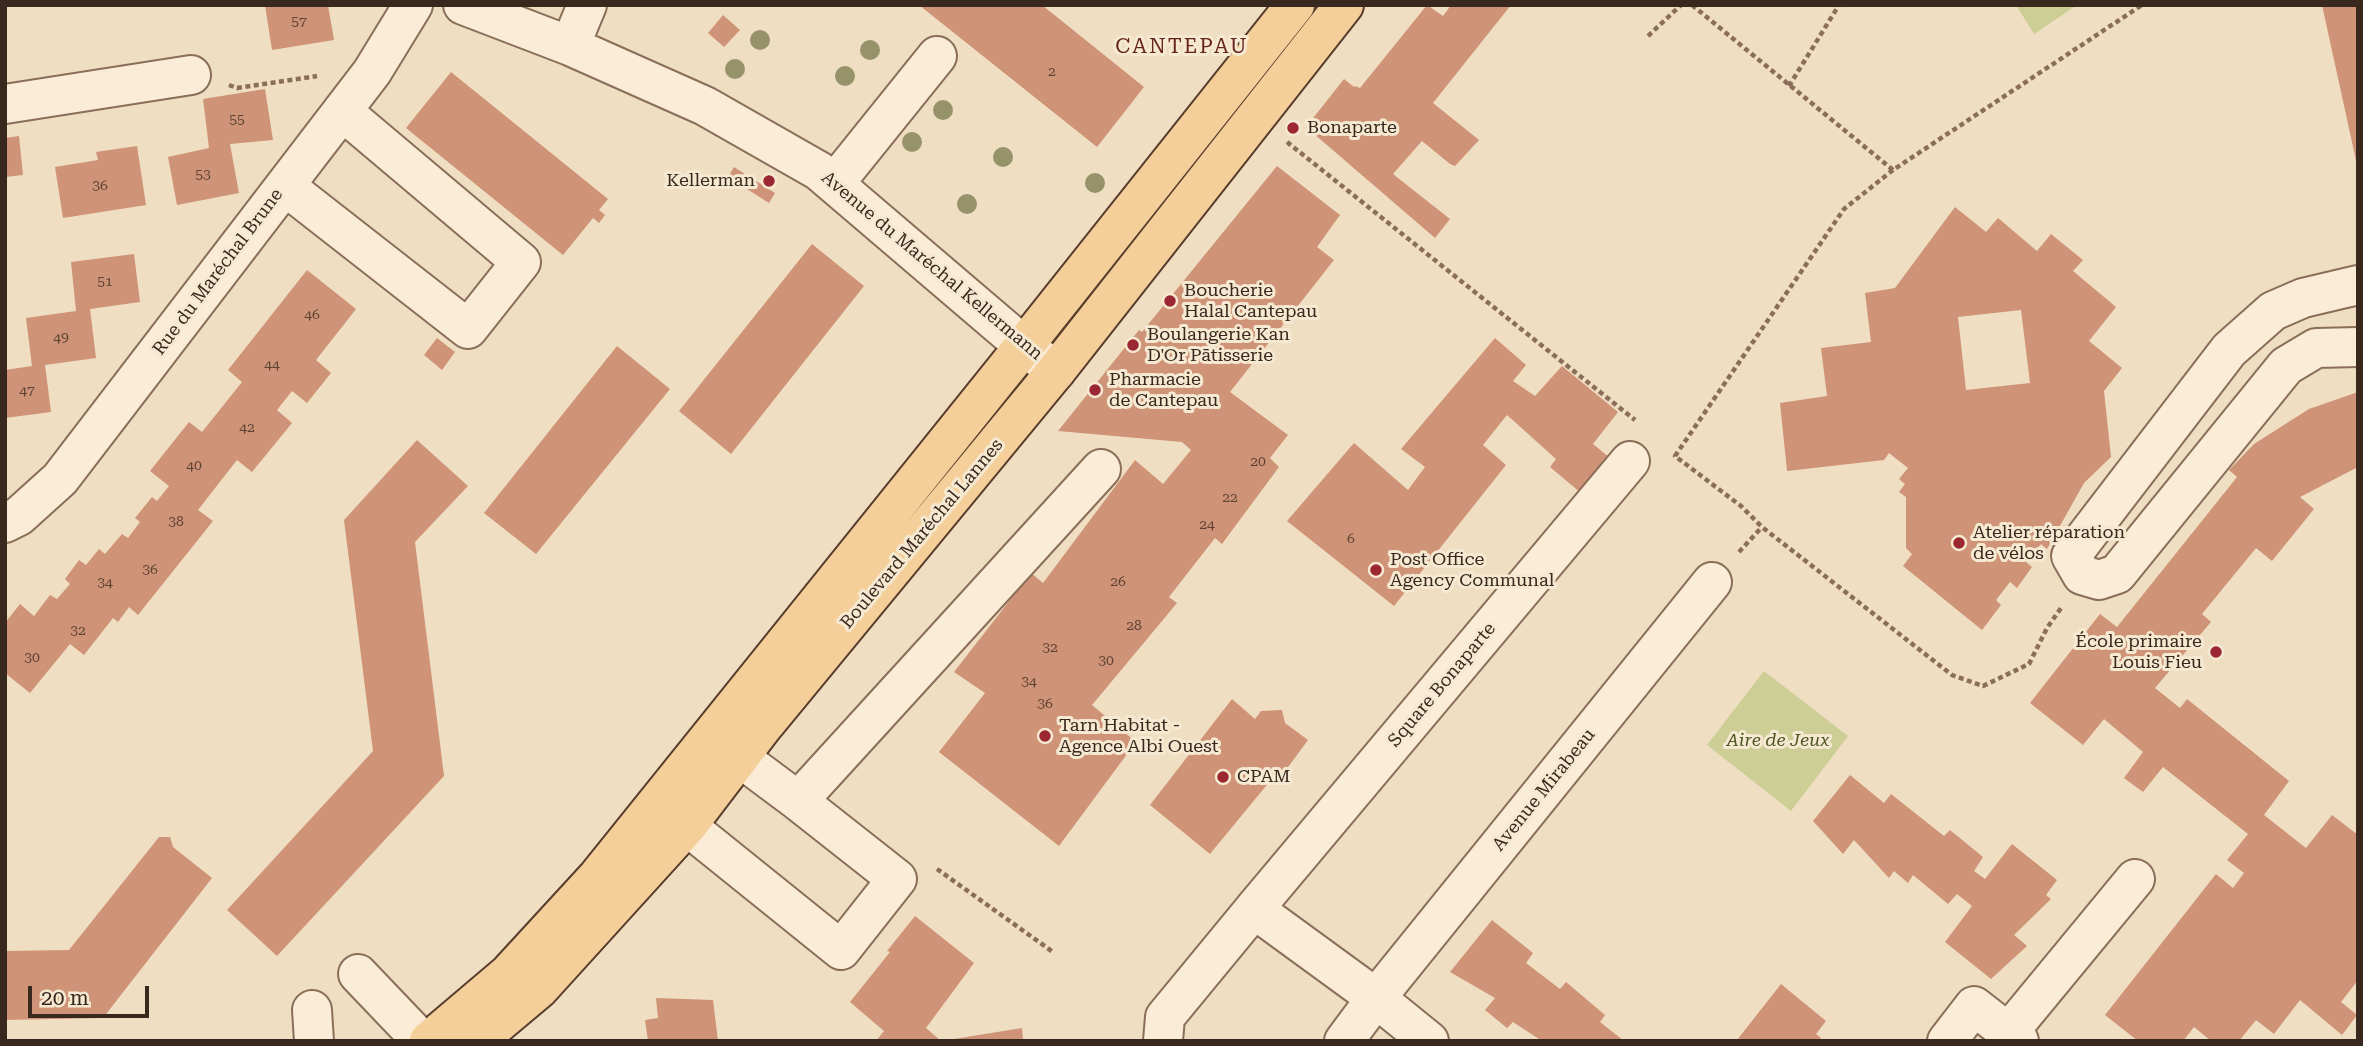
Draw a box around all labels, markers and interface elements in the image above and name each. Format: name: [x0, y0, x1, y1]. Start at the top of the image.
house number: 57: [291, 14, 307, 30]
district label: CANTEPAU: [1116, 34, 1248, 60]
house number: 2: [1048, 64, 1056, 80]
house number: 55: [229, 112, 245, 128]
place label: Bonaparte: [1307, 117, 1397, 139]
marker: Bonaparte: [1285, 120, 1301, 136]
house number: 53: [195, 167, 211, 183]
street label: Avenue du Maréchal Kellermann: [817, 167, 1047, 365]
place label: Kellerman: [666, 170, 755, 192]
marker: Kellerman: [761, 173, 777, 189]
house number: 36: [92, 178, 108, 194]
street label: Rue du Maréchal Brune: [148, 185, 288, 359]
house number: 51: [97, 274, 113, 290]
place label: Boucherie Halal Cantepau: [1184, 280, 1317, 322]
marker: Boucherie Halal Cantepau: [1162, 293, 1178, 309]
house number: 46: [304, 307, 320, 323]
place label: Boulangerie Kan D'Or Pātisserie: [1147, 324, 1290, 366]
house number: 49: [53, 330, 69, 346]
marker: Boulangerie Kan D'Or Pātisserie: [1125, 337, 1141, 353]
house number: 44: [264, 357, 280, 373]
place label: Pharmacie de Cantepau: [1109, 369, 1218, 412]
marker: Pharmacie de Cantepau: [1087, 382, 1103, 398]
house number: 47: [19, 383, 35, 399]
house number: 42: [239, 420, 255, 436]
street label: Boulevard Maréchal Lannes: [836, 435, 1008, 633]
house number: 20: [1250, 454, 1266, 470]
house number: 40: [186, 458, 202, 474]
house number: 22: [1222, 490, 1238, 506]
house number: 38: [168, 514, 184, 530]
house number: 24: [1199, 517, 1215, 533]
place label: Atelier réparation de vélos: [1973, 522, 2125, 564]
house number: 6: [1347, 531, 1355, 547]
marker: Atelier réparation de vélos: [1951, 535, 1967, 551]
place label: Post Office Agency Communal: [1390, 549, 1554, 592]
house number: 36: [142, 562, 158, 578]
marker: Post Office Agency Communal: [1368, 562, 1384, 578]
house number: 26: [1110, 574, 1126, 590]
house number: 34: [97, 575, 113, 591]
house number: 28: [1126, 618, 1142, 634]
street label: Square Bonaparte: [1384, 618, 1500, 752]
house number: 32: [70, 623, 86, 639]
place label: École primaire Louis Fieu: [2075, 631, 2202, 674]
house number: 32: [1042, 640, 1058, 656]
marker: École primaire Louis Fieu: [2208, 644, 2224, 660]
house number: 30: [24, 650, 40, 666]
house number: 30: [1098, 653, 1114, 669]
house number: 34: [1021, 674, 1037, 690]
house number: 36: [1037, 696, 1053, 712]
place label: Tarn Habitat - Agence Albi Ouest: [1059, 715, 1219, 758]
street label: Avenue Mirabeau: [1488, 724, 1600, 856]
marker: Tarn Habitat - Agence Albi Ouest: [1037, 728, 1053, 744]
park label: Aire de Jeux: [1727, 730, 1829, 752]
place label: CPAM: [1237, 766, 1290, 788]
marker: CPAM: [1215, 769, 1231, 785]
scale bar: [32, 972, 152, 1016]
text: 20 m: [41, 986, 89, 1010]

